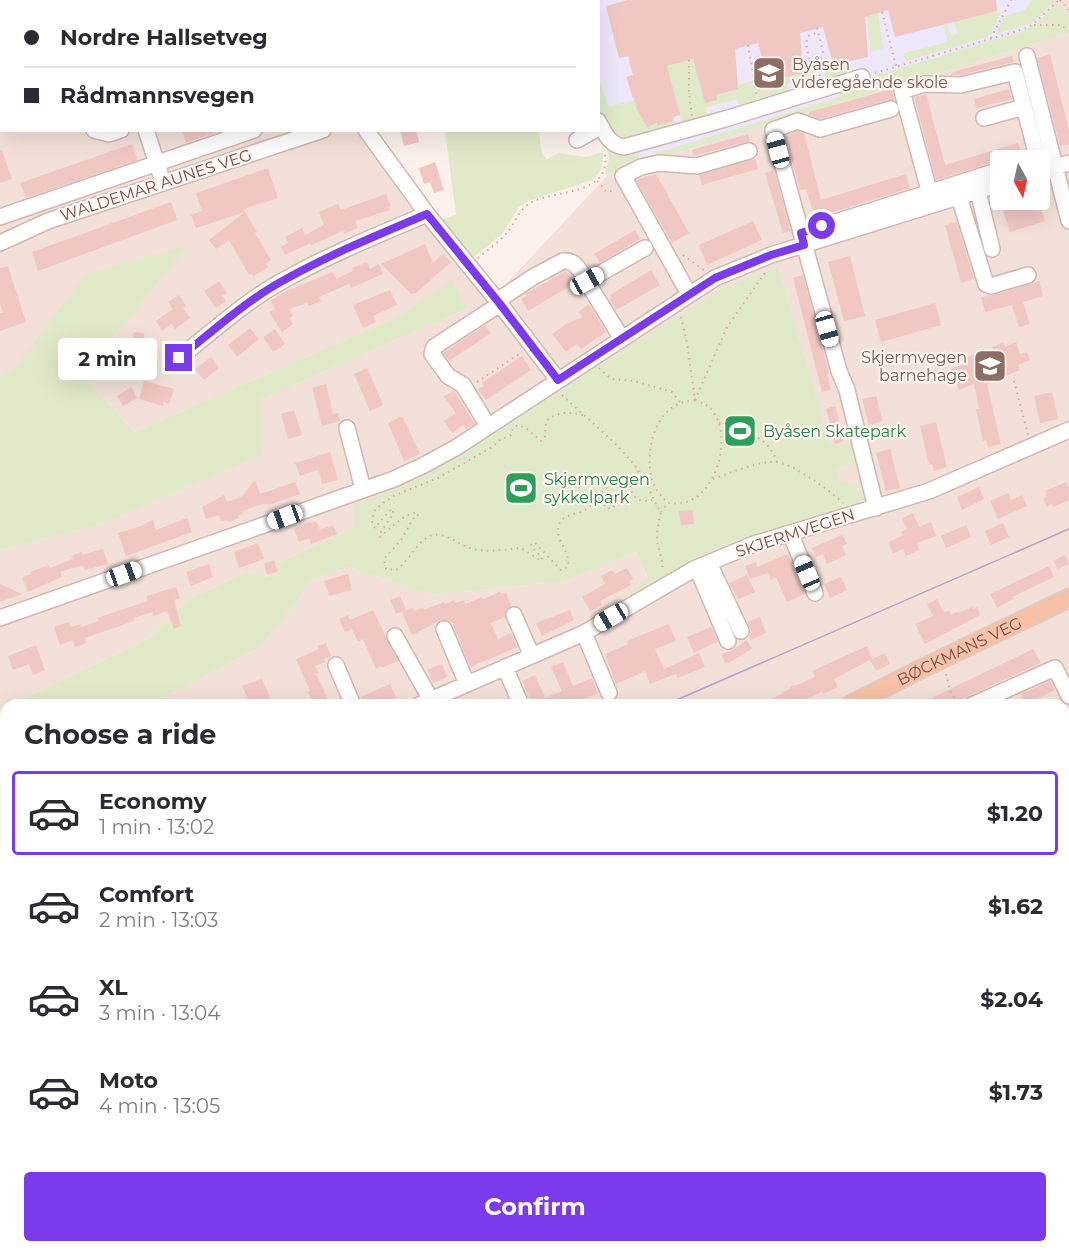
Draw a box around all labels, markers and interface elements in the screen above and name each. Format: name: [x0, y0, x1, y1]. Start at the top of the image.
text: Nordre Hallsetveg: [60, 24, 268, 51]
school or university icon: Byåsen videregående skole: [751, 55, 787, 91]
place label: Byåsen videregående skole: [792, 55, 948, 92]
text: Rådmannsvegen: [60, 82, 255, 109]
car: [765, 130, 791, 170]
street label: WALDEMAR AUNES VEG: [58, 145, 254, 225]
north arrow: [990, 150, 1050, 210]
map controls: [990, 150, 1050, 210]
route start: [808, 212, 835, 239]
car: [567, 264, 607, 298]
car: [813, 309, 841, 349]
callout: 2 min: [59, 337, 158, 379]
route end: [165, 344, 192, 371]
text: 2 min: [78, 347, 137, 371]
place label: Skjermvegen barnehage: [861, 348, 967, 385]
school or university icon: Skjermvegen barnehage: [972, 348, 1008, 384]
sports icon: Byåsen Skatepark: [722, 413, 758, 449]
place label: Byåsen Skatepark: [763, 422, 906, 441]
sports icon: Skjermvegen sykkelpark: [503, 470, 539, 506]
place label: Skjermvegen sykkelpark: [544, 470, 650, 507]
car: [265, 502, 305, 532]
street label: SKJERMVEGEN: [733, 505, 857, 561]
car: [792, 553, 822, 593]
car: [104, 559, 144, 589]
car: [591, 600, 631, 634]
street label: BØCKMANS VEG: [894, 613, 1025, 689]
text: Choose a ride: [24, 718, 216, 751]
icon: car: [27, 786, 81, 840]
text: Economy: [99, 788, 207, 815]
text: $1.20: [987, 800, 1043, 827]
text: 1 min · 13:02: [99, 815, 214, 839]
icon: car: [27, 879, 81, 933]
text: Comfort: [99, 881, 194, 908]
text: $1.62: [988, 893, 1043, 920]
text: 2 min · 13:03: [99, 908, 218, 932]
icon: car: [27, 972, 81, 1026]
text: XL: [99, 974, 128, 1001]
text: $2.04: [980, 986, 1043, 1013]
text: 3 min · 13:04: [99, 1001, 220, 1025]
icon: car: [27, 1065, 81, 1119]
text: Moto: [99, 1067, 158, 1094]
text: $1.73: [989, 1079, 1043, 1106]
text: 4 min · 13:05: [99, 1094, 220, 1118]
button: Confirm: [24, 1172, 1046, 1241]

